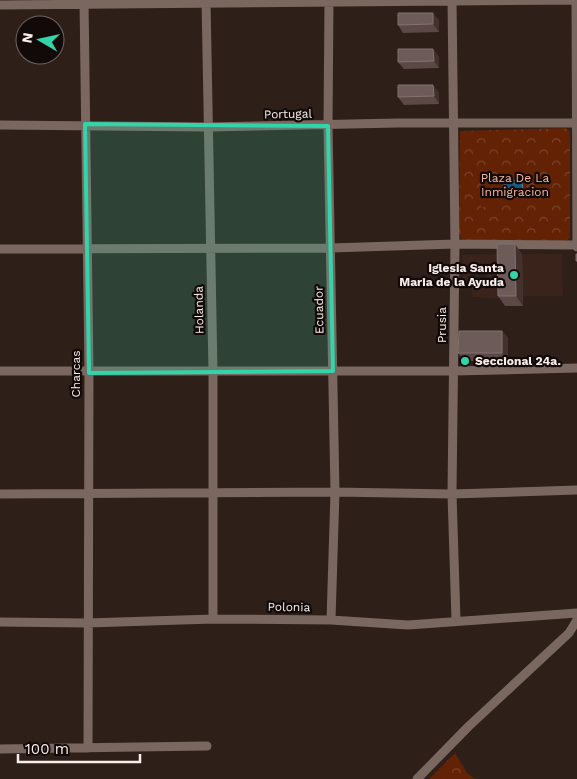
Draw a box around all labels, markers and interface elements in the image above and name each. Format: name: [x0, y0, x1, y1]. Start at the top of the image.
north arrow: [15, 15, 65, 65]
text: N: [18, 32, 36, 44]
street label: Portugal: [264, 107, 313, 121]
park label: Plaza De La Inmigracion: [481, 171, 549, 199]
place label: Iglesia Santa Maria de la Ayuda: [399, 261, 504, 289]
marker: Iglesia Santa Maria de la Ayuda: [508, 269, 520, 281]
street label: Holanda: [192, 286, 206, 334]
street label: Ecuador: [312, 286, 326, 334]
street label: Prusia: [435, 307, 449, 343]
street label: Charcas: [69, 351, 83, 398]
place label: Seccional 24a.: [475, 354, 561, 368]
marker: Seccional 24a.: [459, 355, 471, 367]
street label: Polonia: [268, 600, 311, 614]
scale bar: [18, 732, 140, 764]
text: 100 m: [25, 740, 69, 758]

